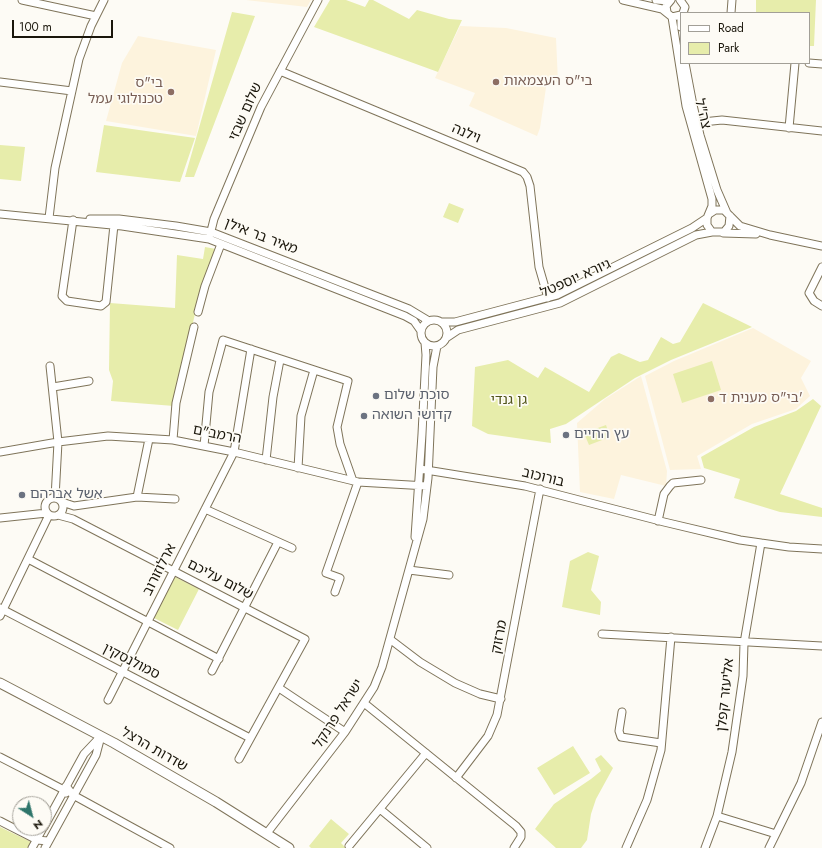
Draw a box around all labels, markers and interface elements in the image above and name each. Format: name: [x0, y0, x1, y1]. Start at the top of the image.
scale bar: [14, 12, 115, 38]
legend: [680, 12, 810, 64]
text: 100 m: [19, 18, 52, 36]
text: Road: [718, 19, 744, 37]
text: Park: [718, 39, 739, 57]
place label: בי"ס העצמאות: [504, 74, 593, 90]
place label: בי"ס טכנולוגי עמל: [88, 76, 163, 108]
marker: בי"ס העצמאות: [491, 77, 501, 87]
street label: שלום שבזי: [226, 80, 266, 144]
marker: בי"ס טכנולוגי עמל: [166, 87, 176, 97]
street label: צה"ל: [690, 97, 714, 131]
street label: וילנה: [449, 120, 483, 148]
street label: מאיר בר אילן: [222, 215, 300, 259]
street label: גיורא יוספטל: [538, 256, 614, 302]
place label: סוכת שלום: [384, 388, 449, 404]
marker: סוכת שלום: [371, 391, 381, 401]
place label: בי"ס מענית ד': [719, 391, 803, 407]
park label: גן גנדי: [491, 393, 527, 409]
marker: בי"ס מענית ד': [706, 394, 716, 404]
place label: קדושי השואה: [372, 408, 452, 424]
marker: קדושי השואה: [359, 411, 369, 421]
street label: הרמב"ם: [191, 422, 243, 448]
place label: עץ החיים: [574, 427, 629, 443]
marker: עץ החיים: [561, 430, 571, 440]
street label: בורוכוב: [520, 465, 566, 491]
place label: אשל אברהם: [30, 487, 102, 503]
marker: אשל אברהם: [17, 490, 27, 500]
street label: ארלוזורוב: [140, 541, 180, 599]
street label: שלום עליכם: [184, 556, 256, 604]
street label: מרזוק: [488, 619, 512, 655]
street label: סמולנסקין: [100, 641, 162, 683]
street label: אליעזר קפלן: [714, 658, 738, 732]
street label: ישראל פרנקל: [310, 676, 368, 752]
street label: שדרות הרצל: [118, 724, 190, 776]
north arrow: [12, 796, 52, 836]
text: N: [30, 816, 47, 834]

